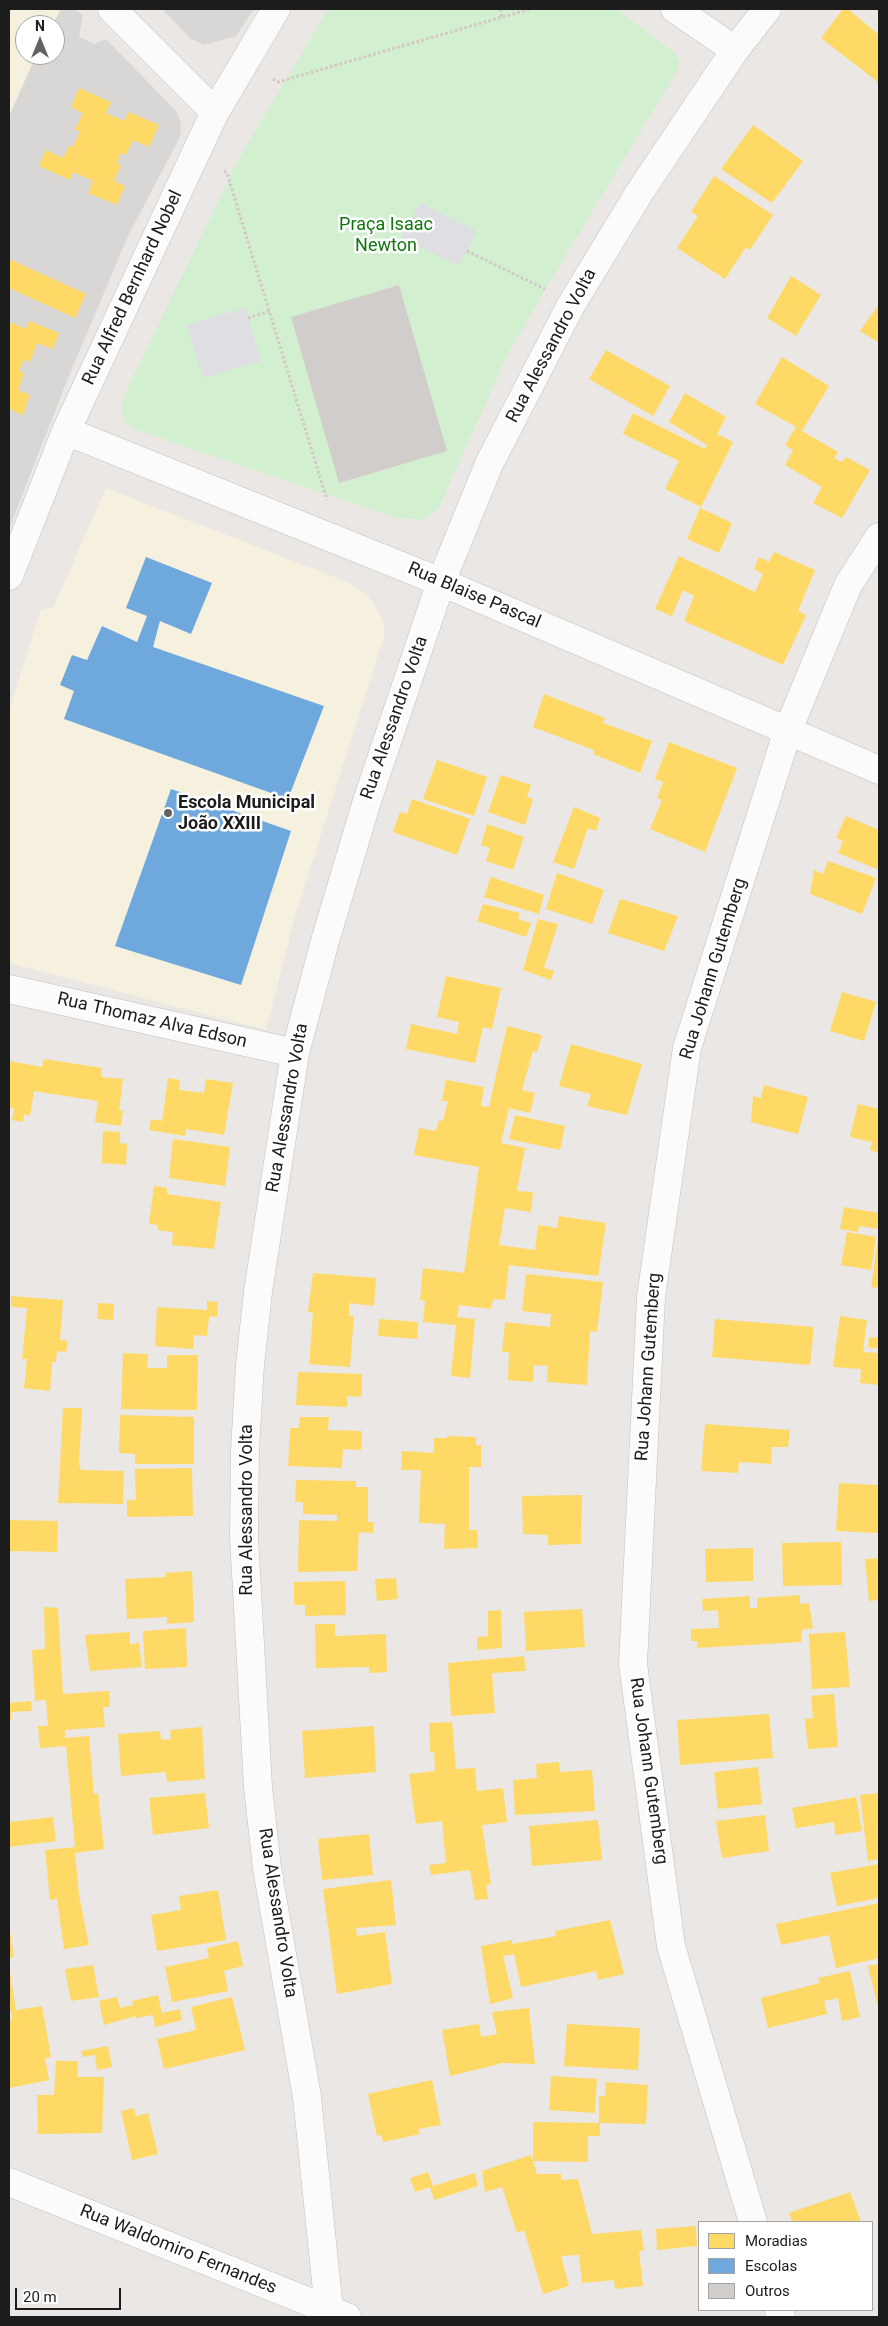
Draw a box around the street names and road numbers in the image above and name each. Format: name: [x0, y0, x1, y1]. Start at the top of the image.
street label: Rua Alfred Bernhard Nobel: [78, 187, 188, 389]
street label: Rua Alessandro Volta: [502, 265, 602, 427]
street label: Rua Blaise Pascal: [404, 558, 544, 634]
street label: Rua Alessandro Volta: [357, 633, 433, 803]
street label: Rua Johann Gutemberg: [676, 876, 752, 1062]
street label: Rua Thomaz Alva Edson: [55, 989, 249, 1053]
street label: Rua Alessandro Volta: [262, 1022, 314, 1194]
street label: Rua Johann Gutemberg: [632, 1272, 666, 1462]
street label: Rua Alessandro Volta: [236, 1424, 258, 1596]
street label: Rua Johann Gutemberg: [624, 1676, 672, 1866]
street label: Rua Alessandro Volta: [253, 1827, 301, 1999]
street label: Rua Waldomiro Fernandes: [76, 2201, 280, 2299]

